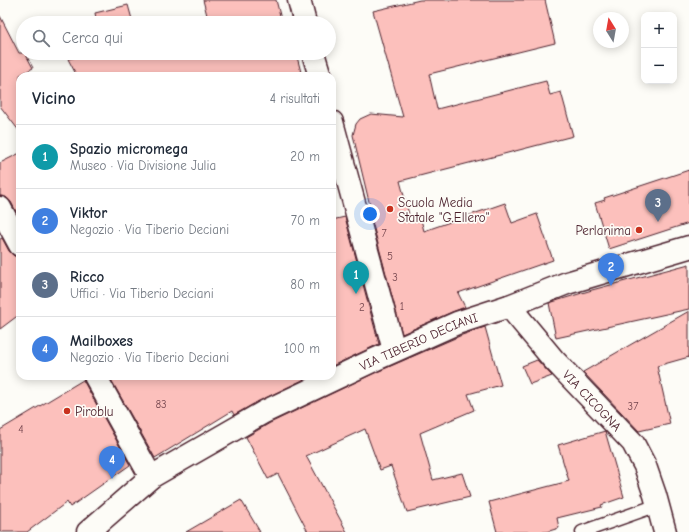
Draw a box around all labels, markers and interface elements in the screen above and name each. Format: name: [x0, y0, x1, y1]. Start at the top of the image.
north arrow: [593, 12, 629, 48]
map controls: [641, 12, 677, 84]
button: +: [641, 12, 677, 48]
search box: [16, 16, 336, 60]
icon: search: [30, 27, 52, 49]
text: Cerca qui: [62, 29, 123, 47]
button: −: [641, 48, 677, 84]
text: Vicino: [32, 89, 75, 108]
text: 4 risultati: [270, 91, 320, 106]
text: Spazio micromega: [70, 140, 188, 158]
text: 1: [42, 149, 48, 164]
text: 20 m: [290, 149, 320, 164]
text: Museo · Via Divisione Julia: [70, 158, 216, 173]
pin: 3: [645, 189, 671, 222]
place label: Scuola Media Statale "G.Ellero": [398, 195, 489, 225]
text: Viktor: [70, 204, 107, 222]
your location: [360, 204, 380, 224]
marker: Scuola Media Statale "G.Ellero": [385, 204, 395, 214]
text: 2: [42, 213, 48, 228]
text: 70 m: [291, 213, 320, 228]
text: Negozio · Via Tiberio Deciani: [70, 222, 229, 237]
place label: Perlanima: [575, 223, 631, 238]
marker: Perlanima: [634, 225, 644, 235]
house number: 7: [381, 227, 387, 240]
house number: 5: [387, 250, 393, 263]
pin: 2: [598, 253, 624, 286]
pin: 1: [343, 261, 369, 294]
text: Ricco: [70, 268, 104, 286]
house number: 3: [392, 271, 398, 284]
text: 3: [42, 277, 48, 292]
text: 80 m: [290, 277, 320, 292]
text: Uffici · Via Tiberio Deciani: [70, 286, 214, 301]
house number: 1: [400, 300, 404, 313]
house number: 2: [359, 301, 365, 314]
street label: VIA TIBERIO DECIANI: [357, 309, 479, 373]
text: Mailboxes: [70, 332, 133, 350]
text: 4: [42, 341, 48, 356]
text: 100 m: [284, 341, 320, 356]
text: Negozio · Via Tiberio Deciani: [70, 350, 229, 365]
street label: VIA CICOGNA: [560, 367, 625, 434]
house number: 83: [155, 398, 167, 411]
house number: 37: [628, 400, 638, 413]
place label: Piroblu: [75, 404, 114, 419]
marker: Piroblu: [62, 406, 72, 416]
house number: 4: [18, 423, 24, 436]
pin: 4: [99, 446, 125, 479]

